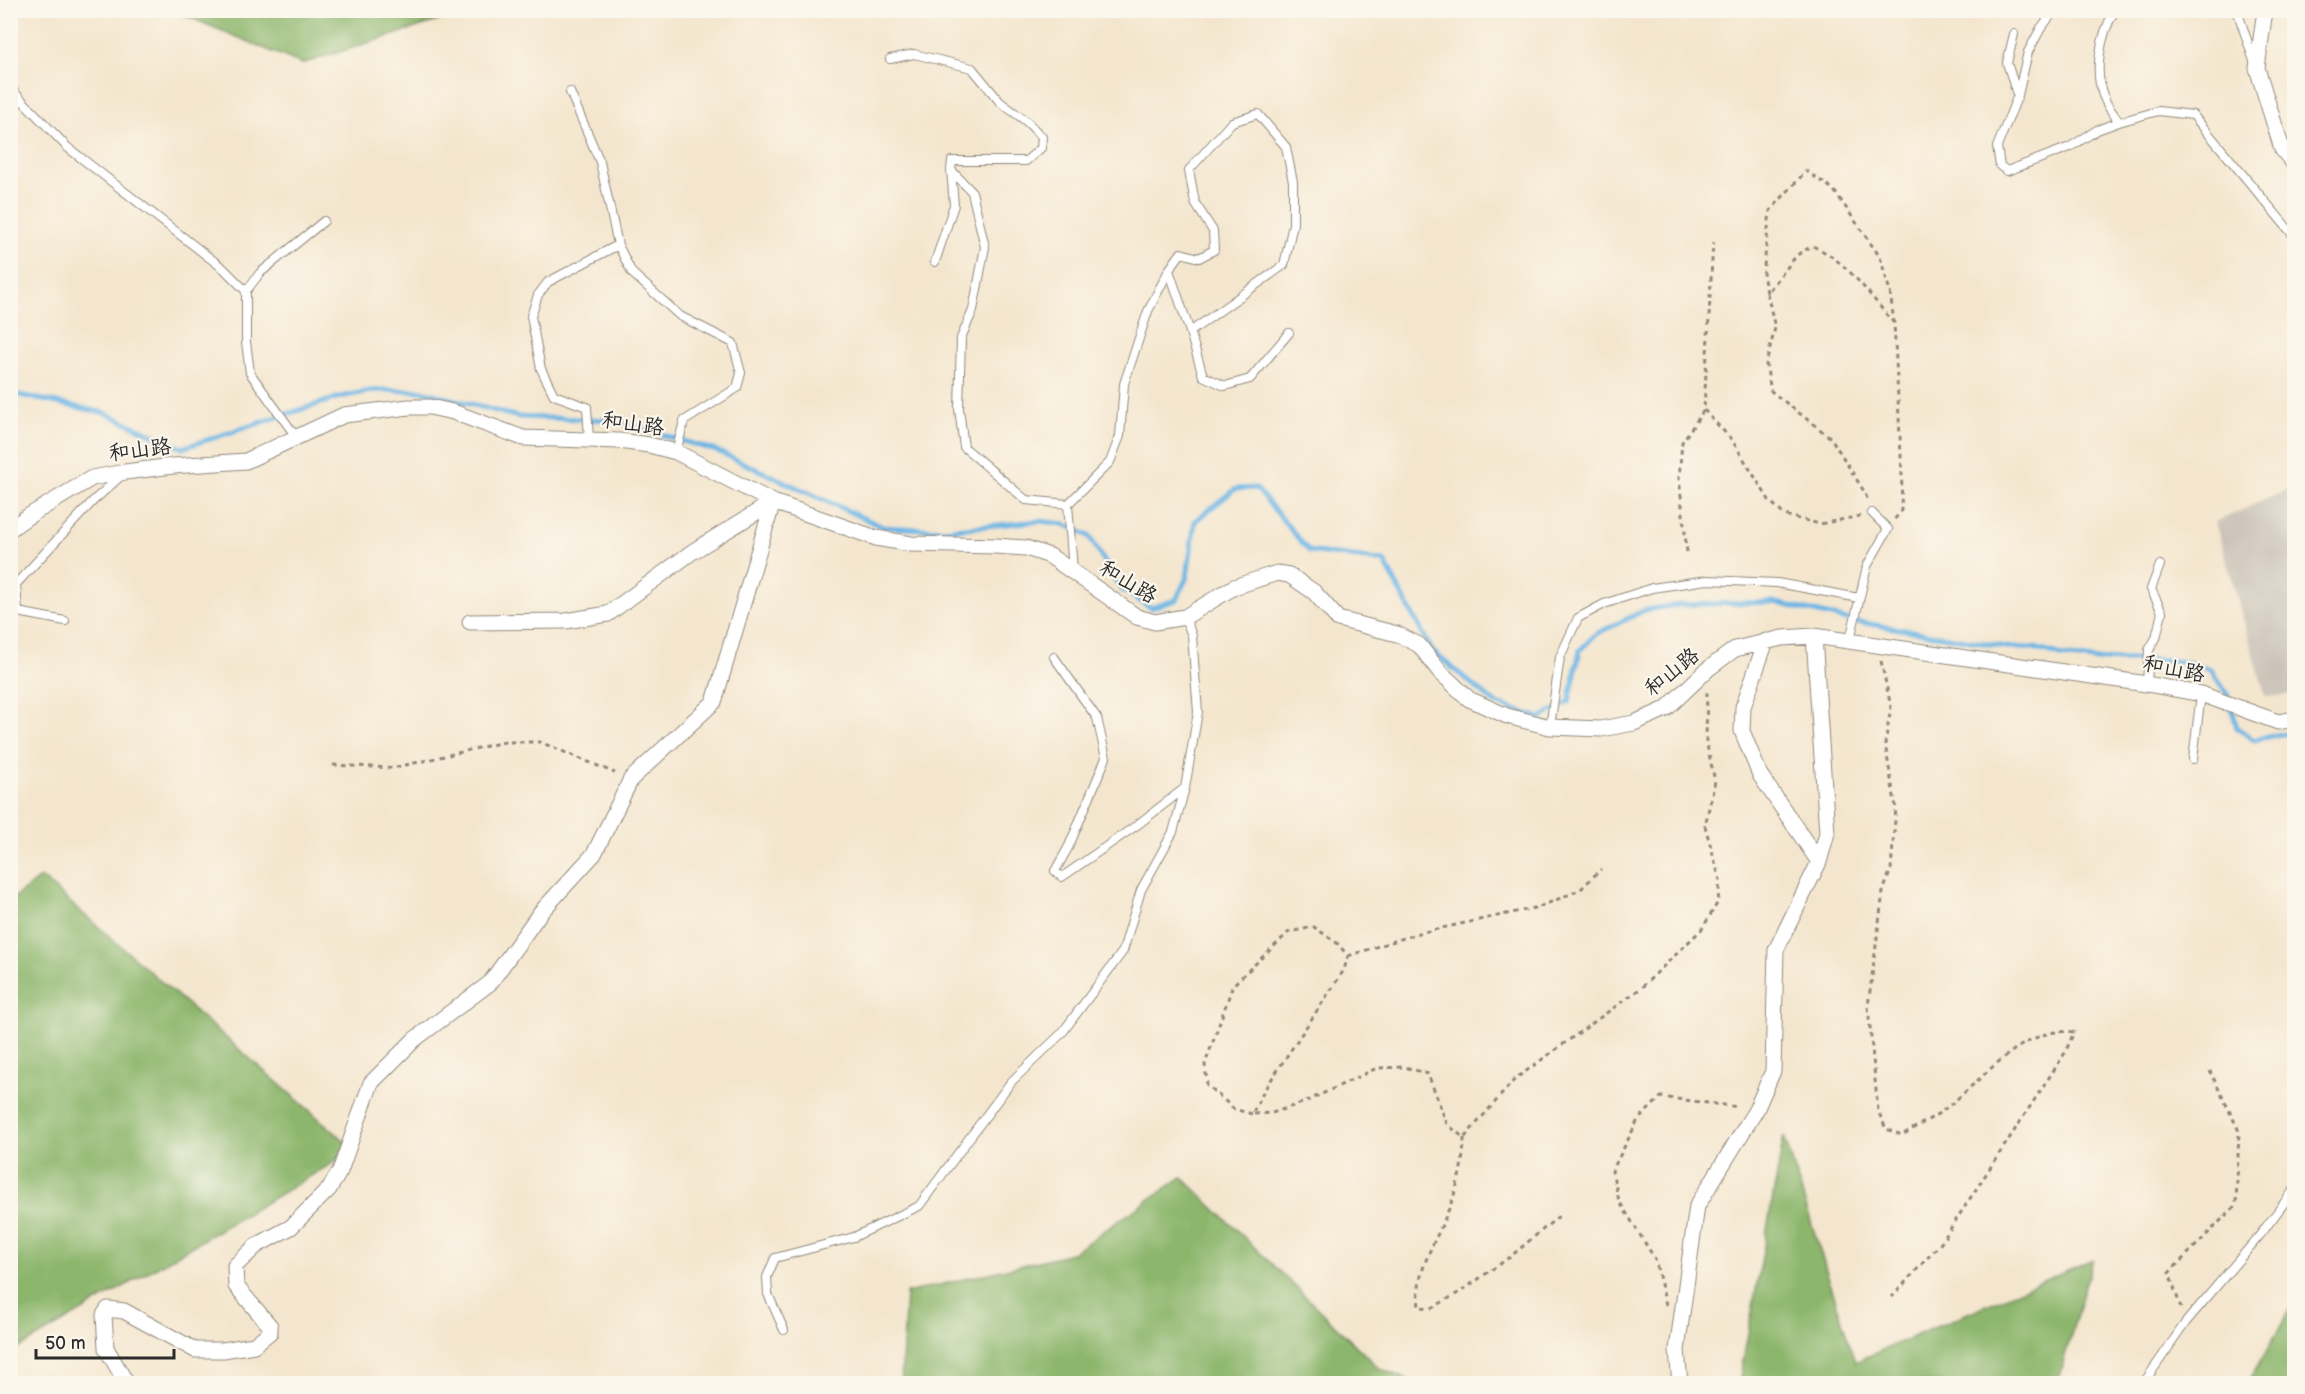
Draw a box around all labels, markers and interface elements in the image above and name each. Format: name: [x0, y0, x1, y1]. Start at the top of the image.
street label: 和山路: [600, 407, 666, 441]
street label: 和山路: [107, 434, 173, 466]
street label: 和山路: [1095, 555, 1161, 609]
street label: 和山路: [1640, 642, 1704, 702]
street label: 和山路: [2141, 651, 2207, 687]
scale bar: [36, 1322, 174, 1360]
text: 50 m: [45, 1333, 86, 1354]

